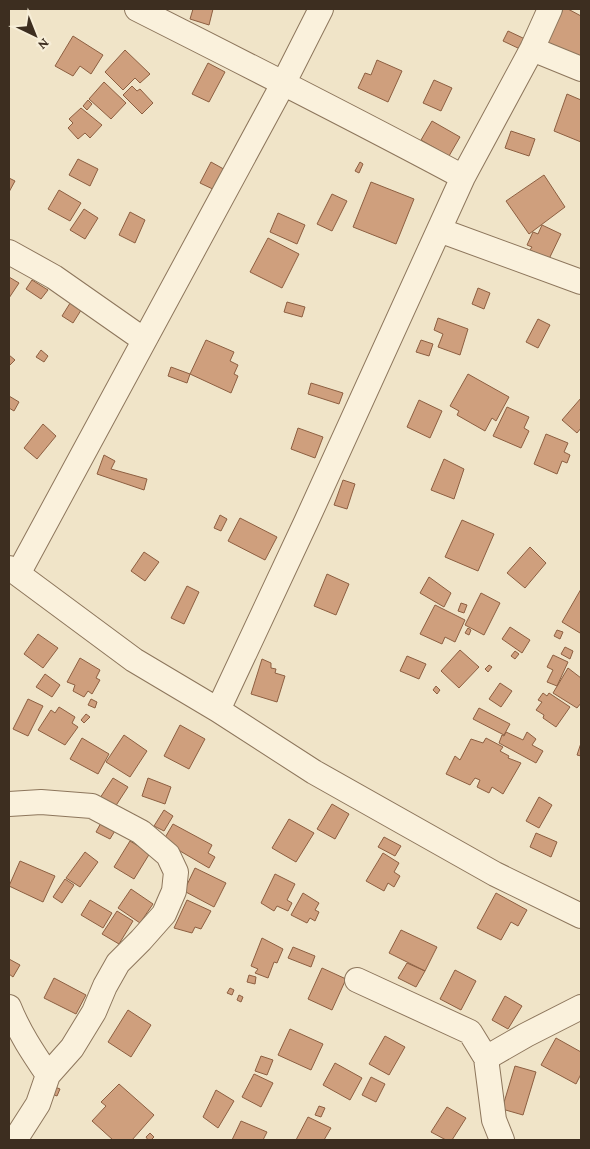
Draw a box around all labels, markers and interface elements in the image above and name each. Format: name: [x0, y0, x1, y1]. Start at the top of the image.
north arrow: [10, 10, 60, 60]
text: N: [35, 35, 53, 54]

